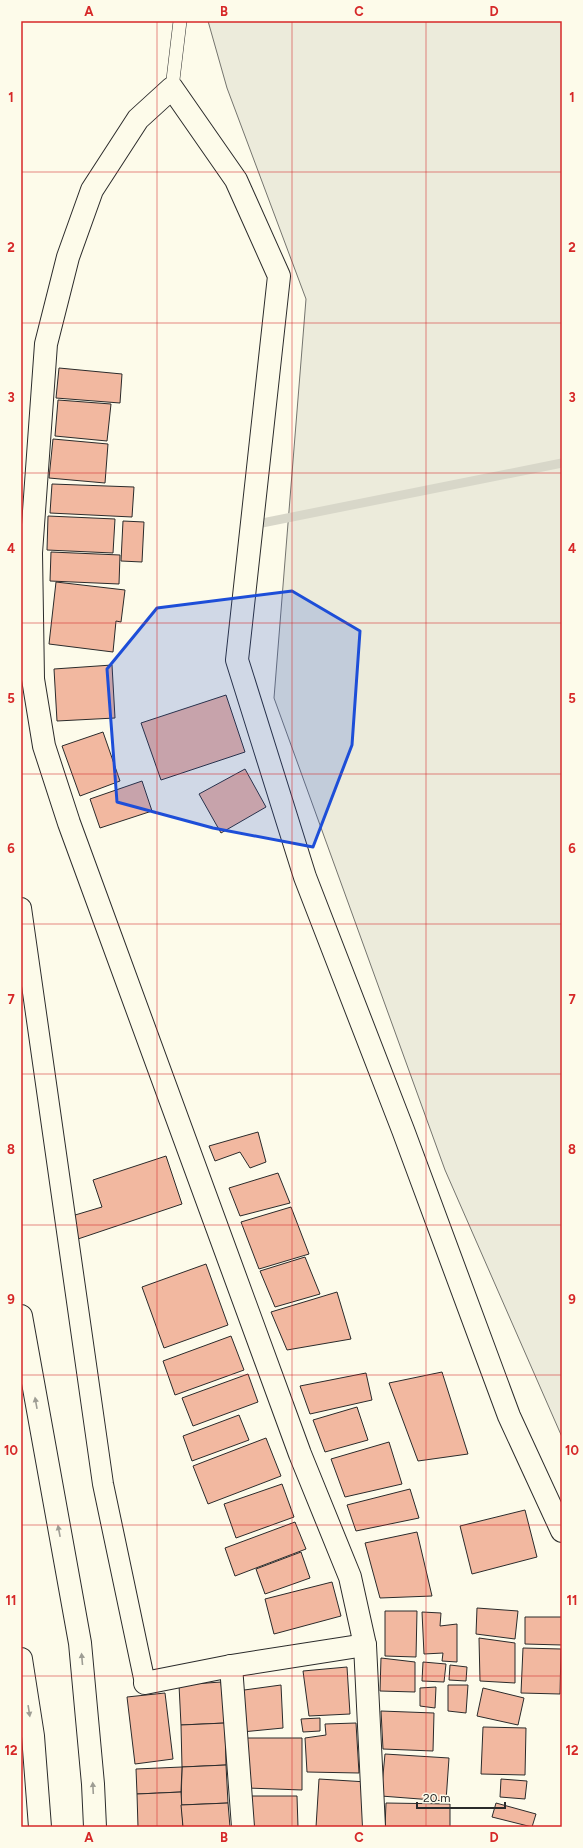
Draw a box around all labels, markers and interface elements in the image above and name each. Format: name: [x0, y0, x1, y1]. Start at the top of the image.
text: A: [84, 4, 94, 19]
text: B: [220, 4, 228, 19]
text: C: [354, 4, 364, 19]
text: D: [489, 4, 499, 19]
text: 1: [8, 90, 14, 105]
text: 1: [569, 90, 575, 105]
text: 2: [7, 240, 15, 255]
text: 2: [568, 240, 576, 255]
text: 3: [7, 390, 15, 405]
text: 3: [568, 390, 576, 405]
text: 4: [7, 541, 15, 556]
text: 4: [568, 541, 576, 556]
text: 5: [7, 691, 15, 706]
text: 5: [568, 691, 576, 706]
text: 6: [7, 841, 15, 856]
text: 6: [568, 841, 576, 856]
text: 7: [7, 992, 15, 1007]
text: 7: [568, 992, 576, 1007]
text: 8: [7, 1142, 15, 1157]
text: 8: [568, 1142, 576, 1157]
text: 9: [7, 1292, 15, 1307]
text: 9: [568, 1292, 576, 1307]
one-way arrow: [33, 1397, 39, 1409]
text: 10: [4, 1443, 18, 1458]
text: 10: [565, 1443, 579, 1458]
one-way arrow: [56, 1525, 62, 1537]
text: 11: [6, 1593, 16, 1608]
text: 11: [567, 1593, 577, 1608]
one-way arrow: [78, 1653, 85, 1665]
one-way arrow: [26, 1705, 32, 1717]
text: 12: [4, 1743, 18, 1758]
text: 12: [565, 1743, 579, 1758]
one-way arrow: [90, 1782, 97, 1794]
scale bar: [417, 1784, 505, 1810]
text: 20 m: [423, 1791, 451, 1805]
text: A: [84, 1830, 94, 1845]
text: B: [220, 1830, 228, 1845]
text: C: [354, 1830, 364, 1845]
text: D: [489, 1830, 499, 1845]

